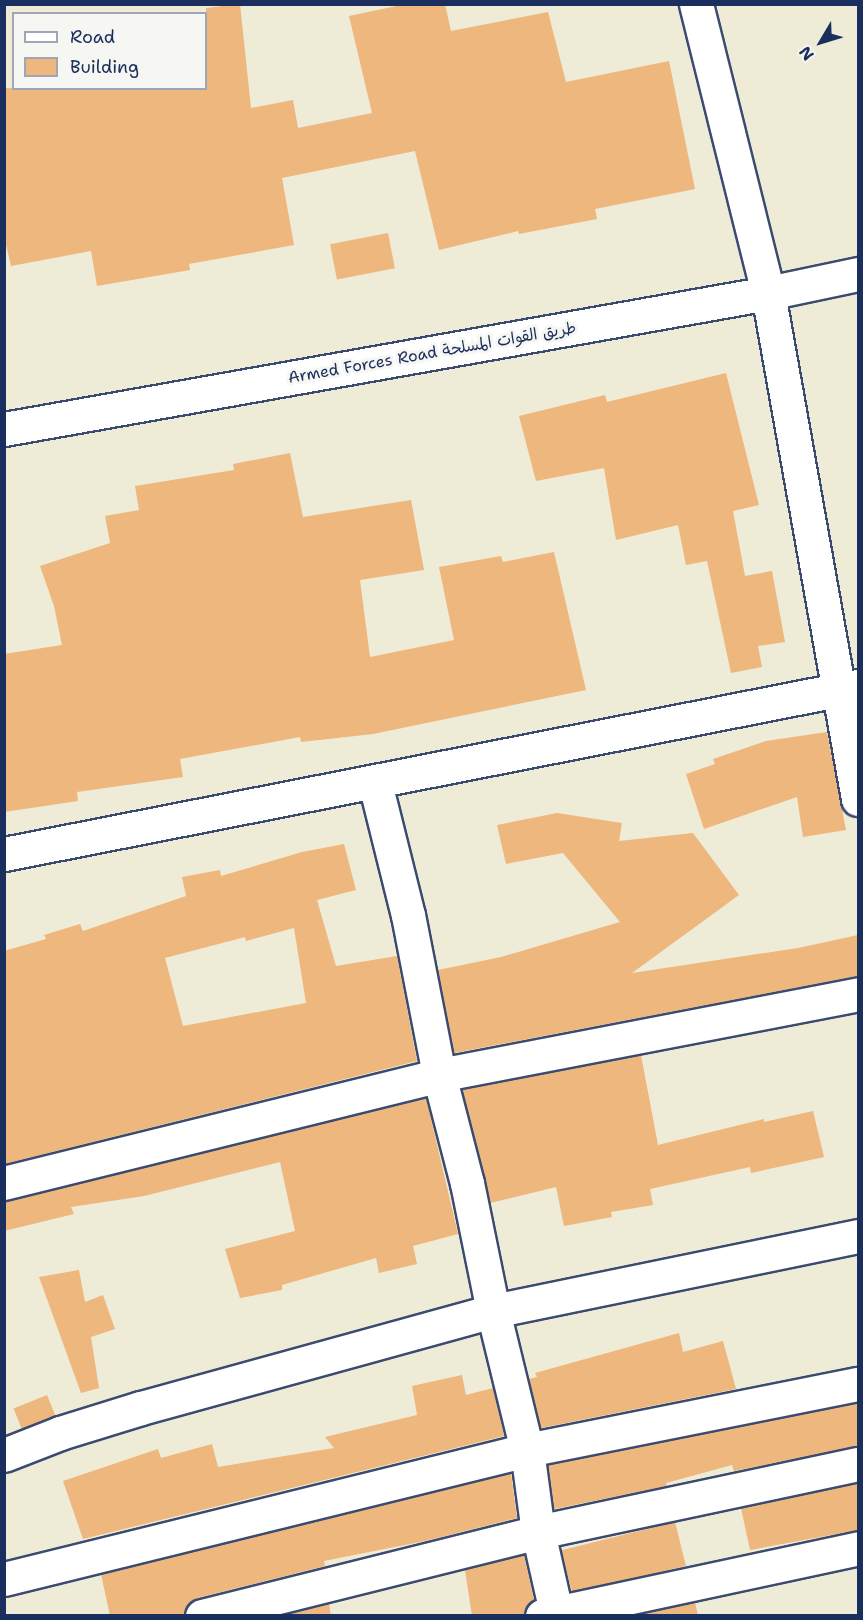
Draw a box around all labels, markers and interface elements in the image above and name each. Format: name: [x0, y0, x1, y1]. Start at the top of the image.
legend: [12, 12, 207, 90]
north arrow: [791, 12, 851, 72]
text: Road: [70, 25, 115, 49]
text: N: [794, 42, 819, 65]
text: Building: [70, 55, 139, 79]
street label: Armed Forces Road طريق القوات المسلحة: [286, 318, 578, 388]

